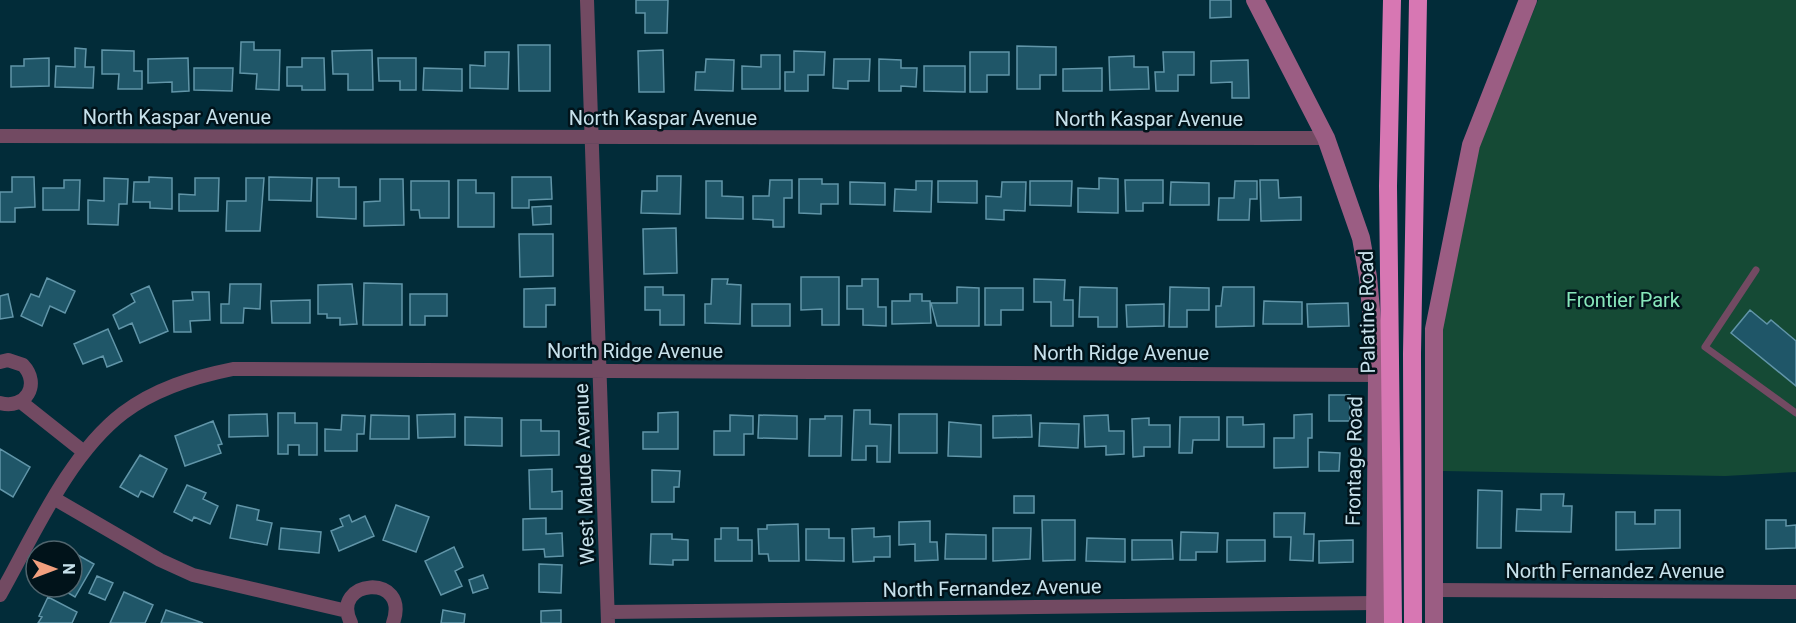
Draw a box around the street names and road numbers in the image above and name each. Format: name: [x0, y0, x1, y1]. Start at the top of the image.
street label: North Kaspar Avenue: [83, 105, 271, 129]
street label: North Kaspar Avenue: [569, 106, 757, 130]
street label: North Kaspar Avenue: [1055, 107, 1243, 131]
street label: Palatine Road: [1354, 250, 1380, 374]
street label: North Ridge Avenue: [547, 339, 723, 363]
street label: North Ridge Avenue: [1033, 341, 1209, 365]
street label: West Maude Avenue: [569, 383, 599, 565]
street label: Frontage Road: [1341, 396, 1367, 526]
street label: North Fernandez Avenue: [1506, 559, 1724, 583]
street label: North Fernandez Avenue: [882, 574, 1102, 602]

